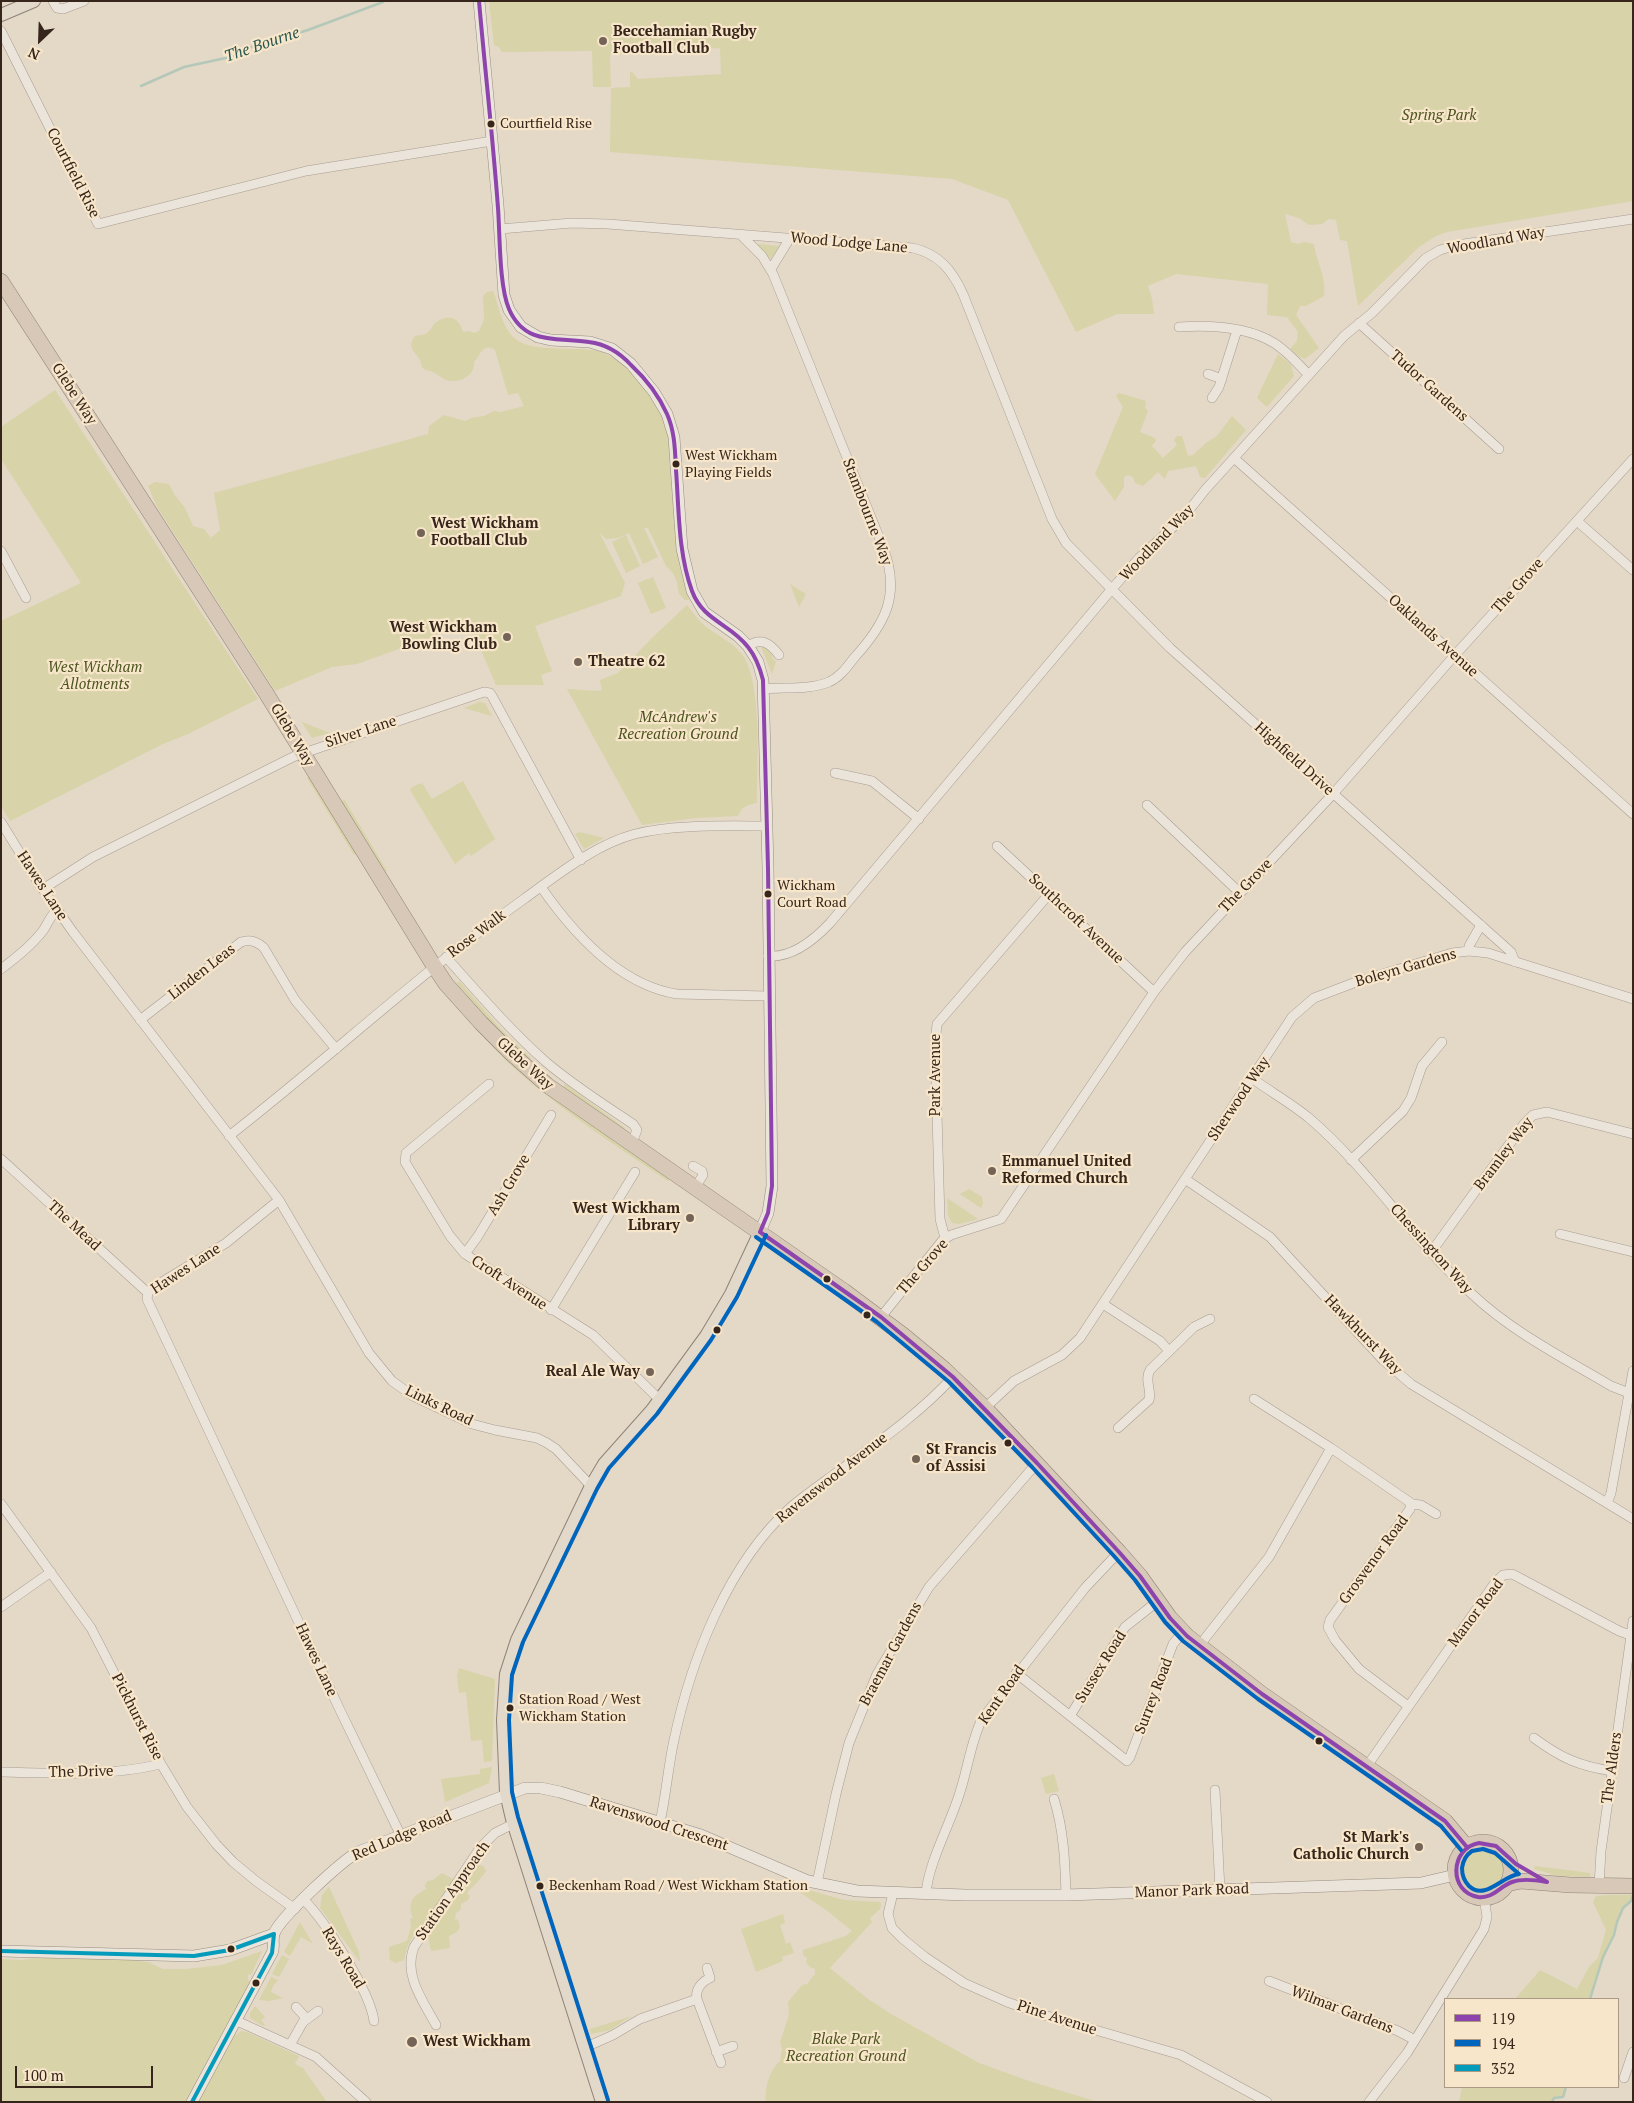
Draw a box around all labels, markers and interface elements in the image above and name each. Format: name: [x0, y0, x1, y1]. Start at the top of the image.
north arrow: [15, 15, 65, 65]
water label: The Bourne: [222, 23, 302, 67]
place label: Beccehamian Rugby Football Club: [613, 23, 757, 58]
marker: Beccehamian Rugby Football Club: [597, 35, 609, 47]
text: N: [25, 43, 42, 65]
park label: Spring Park: [1402, 107, 1476, 125]
place label: Courtfield Rise: [500, 116, 592, 132]
marker: Courtfield Rise: [486, 119, 496, 129]
street label: Courtfield Rise: [43, 125, 103, 221]
street label: Woodland Way: [1446, 224, 1546, 258]
street label: Wood Lodge Lane: [790, 229, 908, 257]
street label: Tudor Gardens: [1386, 346, 1472, 426]
street label: Glebe Way: [47, 360, 101, 428]
place label: West Wickham Playing Fields: [685, 448, 777, 481]
street label: Stambourne Way: [838, 456, 896, 568]
marker: West Wickham Playing Fields: [671, 459, 681, 469]
street label: Woodland Way: [1116, 501, 1198, 585]
place label: West Wickham Football Club: [431, 515, 539, 550]
marker: West Wickham Football Club: [415, 527, 427, 539]
street label: The Grove: [1488, 555, 1548, 617]
street label: Oaklands Avenue: [1384, 591, 1482, 681]
place label: West Wickham Bowling Club: [389, 619, 497, 654]
marker: West Wickham Bowling Club: [501, 631, 513, 643]
place label: Theatre 62: [588, 653, 666, 671]
marker: Theatre 62: [572, 656, 584, 668]
park label: West Wickham Allotments: [48, 659, 142, 694]
street label: Glebe Way: [266, 700, 318, 770]
park label: McAndrew's Recreation Ground: [618, 709, 738, 744]
street label: Silver Lane: [323, 712, 399, 752]
street label: Highfield Drive: [1250, 719, 1338, 799]
street label: Hawes Lane: [13, 848, 71, 924]
street label: The Grove: [1216, 855, 1276, 917]
street label: Southcroft Avenue: [1025, 870, 1127, 968]
place label: Wickham Court Road: [777, 878, 847, 910]
marker: Wickham Court Road: [763, 889, 773, 899]
street label: Rose Walk: [444, 906, 510, 962]
street label: Linden Leas: [165, 940, 239, 1004]
street label: Boleyn Gardens: [1353, 945, 1459, 991]
street label: Glebe Way: [493, 1034, 557, 1094]
street label: Park Avenue: [927, 1034, 945, 1116]
street label: Sherwood Way: [1204, 1053, 1274, 1145]
street label: Bramley Way: [1471, 1114, 1537, 1194]
street label: Ash Grove: [484, 1151, 534, 1219]
place label: Emmanuel United Reformed Church: [1002, 1153, 1132, 1188]
marker: Emmanuel United Reformed Church: [986, 1165, 998, 1177]
street label: The Mead: [44, 1197, 104, 1255]
place label: West Wickham Library: [572, 1200, 680, 1235]
street label: Chessington Way: [1386, 1200, 1476, 1298]
marker: West Wickham Library: [684, 1212, 696, 1224]
street label: The Grove: [894, 1235, 952, 1299]
street label: Hawes Lane: [148, 1240, 224, 1298]
street label: Croft Avenue: [468, 1252, 550, 1314]
unlabelled marker: [822, 1274, 832, 1284]
street label: Hawkhurst Way: [1320, 1291, 1406, 1379]
unlabelled marker: [862, 1310, 872, 1320]
unlabelled marker: [712, 1325, 722, 1335]
place label: Real Ale Way: [546, 1363, 640, 1381]
marker: Real Ale Way: [644, 1366, 656, 1378]
street label: Links Road: [402, 1382, 476, 1430]
street label: Ravenswood Avenue: [773, 1429, 891, 1527]
unlabelled marker: [1003, 1438, 1013, 1448]
place label: St Francis of Assisi: [926, 1441, 997, 1476]
marker: St Francis of Assisi: [910, 1453, 922, 1465]
street label: Grosvenor Road: [1336, 1512, 1412, 1608]
street label: Manor Road: [1445, 1575, 1507, 1651]
street label: Braemar Gardens: [856, 1599, 926, 1709]
street label: Hawes Lane: [291, 1620, 341, 1700]
street label: Sussex Road: [1072, 1628, 1130, 1706]
street label: Surrey Road: [1131, 1655, 1177, 1737]
street label: Kent Road: [975, 1662, 1029, 1728]
street label: Pickhurst Rise: [107, 1671, 167, 1763]
place label: Station Road / West Wickham Station: [519, 1692, 641, 1724]
marker: Station Road / West Wickham Station: [505, 1703, 515, 1713]
street label: The Alders: [1598, 1731, 1626, 1805]
unlabelled marker: [1314, 1736, 1324, 1746]
street label: The Drive: [48, 1762, 114, 1782]
street label: Ravenswood Crescent: [587, 1793, 731, 1855]
street label: Red Lodge Road: [350, 1807, 454, 1865]
place label: St Mark's Catholic Church: [1293, 1829, 1409, 1864]
street label: Station Approach: [412, 1838, 494, 1944]
marker: St Mark's Catholic Church: [1413, 1841, 1425, 1853]
place label: Beckenham Road / West Wickham Station: [549, 1878, 808, 1894]
street label: Manor Park Road: [1135, 1880, 1249, 1902]
marker: Beckenham Road / West Wickham Station: [535, 1881, 545, 1891]
street label: Rays Road: [318, 1924, 368, 1992]
unlabelled marker: [226, 1944, 236, 1954]
unlabelled marker: [251, 1978, 261, 1988]
street label: Wilmar Gardens: [1288, 1982, 1396, 2038]
street label: Pine Avenue: [1015, 1997, 1099, 2039]
legend: [1444, 1998, 1619, 2088]
text: 119: [1491, 2008, 1515, 2028]
park label: Blake Park Recreation Ground: [786, 2031, 906, 2066]
place label: West Wickham: [423, 2033, 531, 2051]
text: 194: [1491, 2033, 1515, 2053]
marker: West Wickham: [405, 2035, 419, 2049]
scale bar: [18, 2056, 155, 2088]
text: 352: [1491, 2058, 1515, 2078]
text: 100 m: [23, 2065, 64, 2085]

